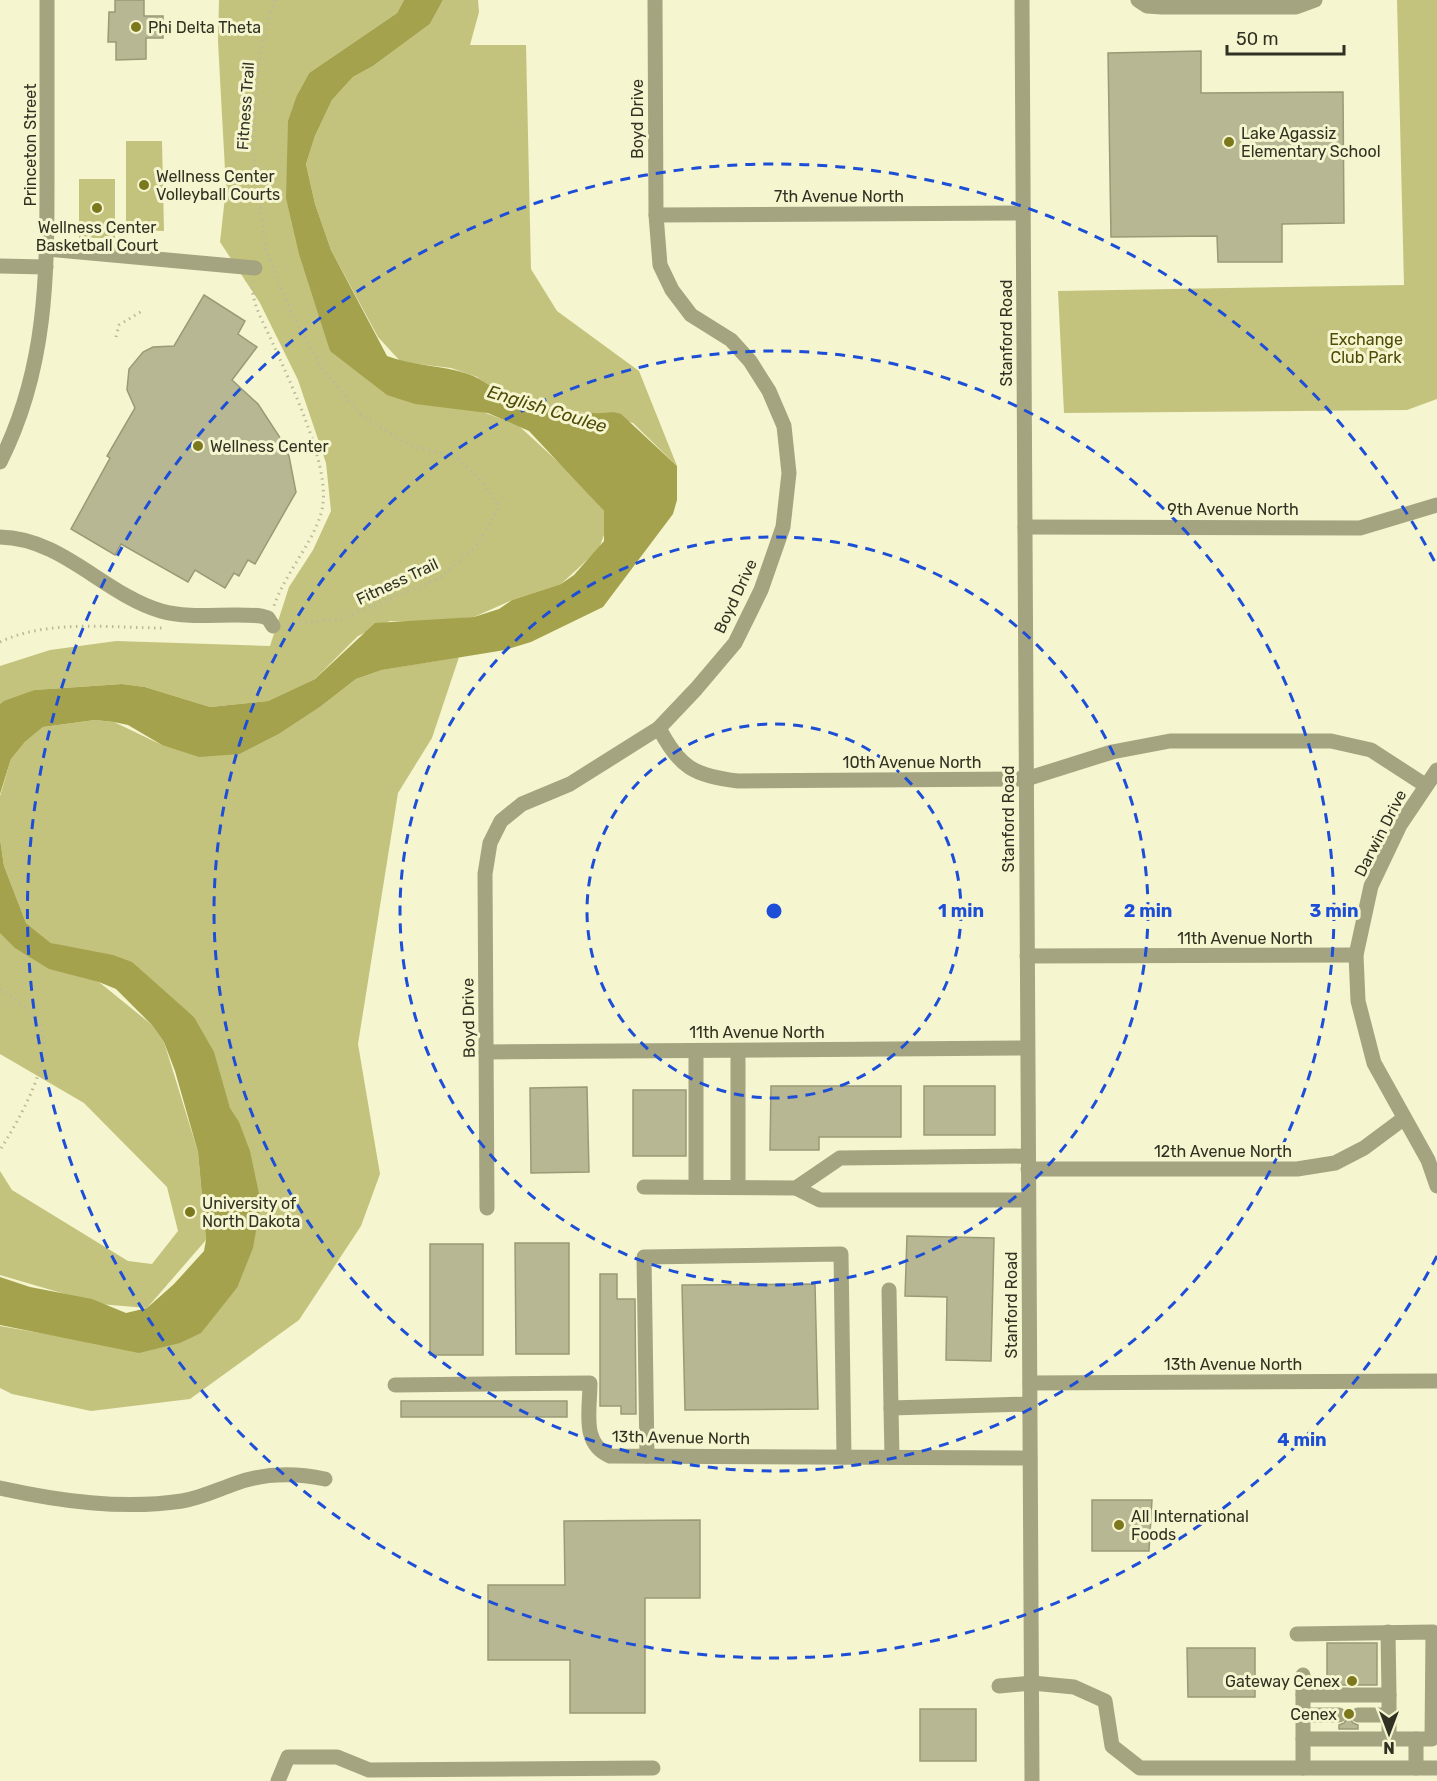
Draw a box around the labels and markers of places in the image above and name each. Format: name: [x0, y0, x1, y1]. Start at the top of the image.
place label: Phi Delta Theta: [148, 18, 261, 37]
marker: Phi Delta Theta: [129, 20, 143, 34]
place label: Lake Agassiz Elementary School: [1241, 124, 1381, 161]
marker: Lake Agassiz Elementary School: [1222, 135, 1236, 149]
place label: Wellness Center Volleyball Courts: [156, 167, 280, 204]
marker: Wellness Center Volleyball Courts: [137, 178, 151, 192]
marker: Wellness Center Basketball Court: [90, 201, 104, 215]
place label: Wellness Center Basketball Court: [36, 218, 158, 255]
place label: Wellness Center: [210, 437, 329, 456]
marker: Wellness Center: [191, 439, 205, 453]
centre of rings: [764, 901, 784, 921]
place label: University of North Dakota: [202, 1194, 300, 1231]
marker: University of North Dakota: [183, 1205, 197, 1219]
place label: All International Foods: [1131, 1507, 1249, 1544]
marker: All International Foods: [1112, 1518, 1126, 1532]
place label: Gateway Cenex: [1225, 1672, 1340, 1691]
marker: Gateway Cenex: [1345, 1674, 1359, 1688]
place label: Cenex: [1290, 1705, 1337, 1724]
marker: Cenex: [1342, 1707, 1356, 1721]

